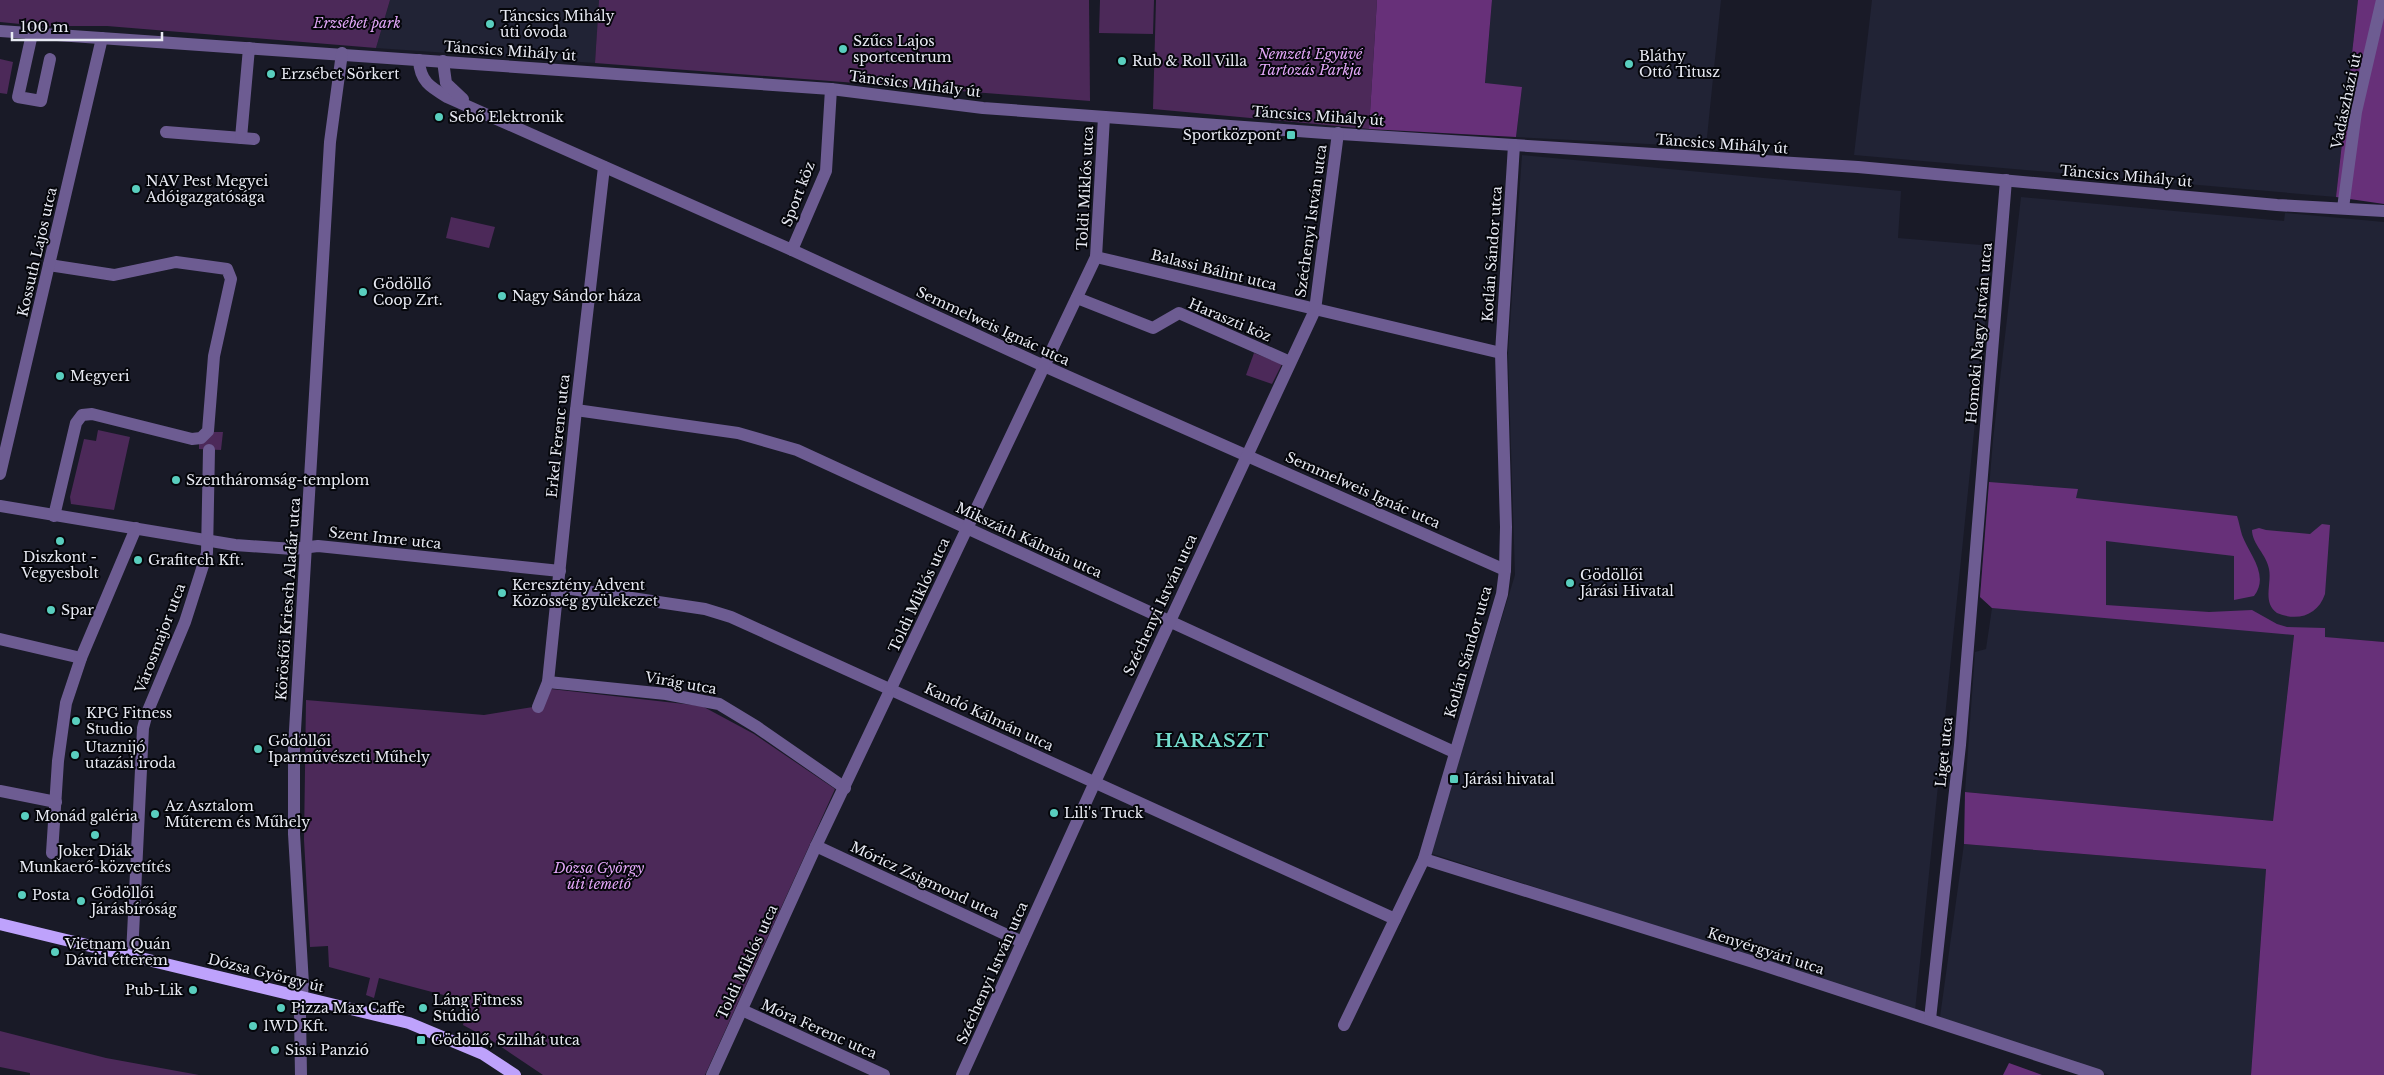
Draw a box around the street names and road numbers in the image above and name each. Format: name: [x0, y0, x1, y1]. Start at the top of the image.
street label: Táncsics Mihály út: [443, 37, 578, 65]
street label: Vadászházi út: [2327, 51, 2365, 151]
street label: Táncsics Mihály út: [848, 67, 983, 101]
street label: Táncsics Mihály út: [1251, 102, 1386, 130]
street label: Toldi Miklós utca: [1073, 125, 1097, 251]
street label: Táncsics Mihály út: [1655, 130, 1790, 158]
street label: Széchenyi István utca: [1291, 143, 1331, 299]
street label: Sport köz: [777, 159, 819, 229]
street label: Táncsics Mihály út: [2059, 161, 2194, 191]
street label: Kossuth Lajos utca: [13, 185, 61, 319]
street label: Kotlán Sándor utca: [1478, 185, 1506, 323]
street label: Homoki Nagy István utca: [1962, 242, 1996, 424]
street label: Balassi Bálint utca: [1149, 246, 1279, 294]
street label: Semmelweis Ignác utca: [913, 283, 1073, 370]
street label: Haraszti köz: [1186, 294, 1274, 346]
street label: Erkel Ferenc utca: [543, 373, 573, 499]
street label: Semmelweis Ignác utca: [1283, 448, 1443, 532]
street label: Körösfői Kriesch Aladár utca: [272, 497, 304, 701]
street label: Mikszáth Kálmán utca: [953, 498, 1105, 582]
street label: Szent Imre utca: [328, 523, 442, 553]
street label: Széchenyi István utca: [1119, 531, 1201, 679]
street label: Toldi Miklós utca: [885, 535, 954, 655]
street label: Városmajor utca: [130, 580, 189, 696]
street label: Kotlán Sándor utca: [1441, 584, 1495, 720]
street label: Virág utca: [643, 668, 718, 698]
street label: Kandó Kálmán utca: [922, 679, 1057, 755]
street label: Liget utca: [1931, 716, 1957, 788]
street label: Móricz Zsigmond utca: [848, 838, 1003, 923]
street label: Széchenyi István utca: [952, 899, 1032, 1047]
street label: Toldi Miklós utca: [713, 902, 782, 1022]
street label: Kenyérgyári utca: [1705, 924, 1827, 978]
street label: Dózsa György út: [206, 950, 327, 996]
street label: Móra Ferenc utca: [758, 995, 880, 1063]

